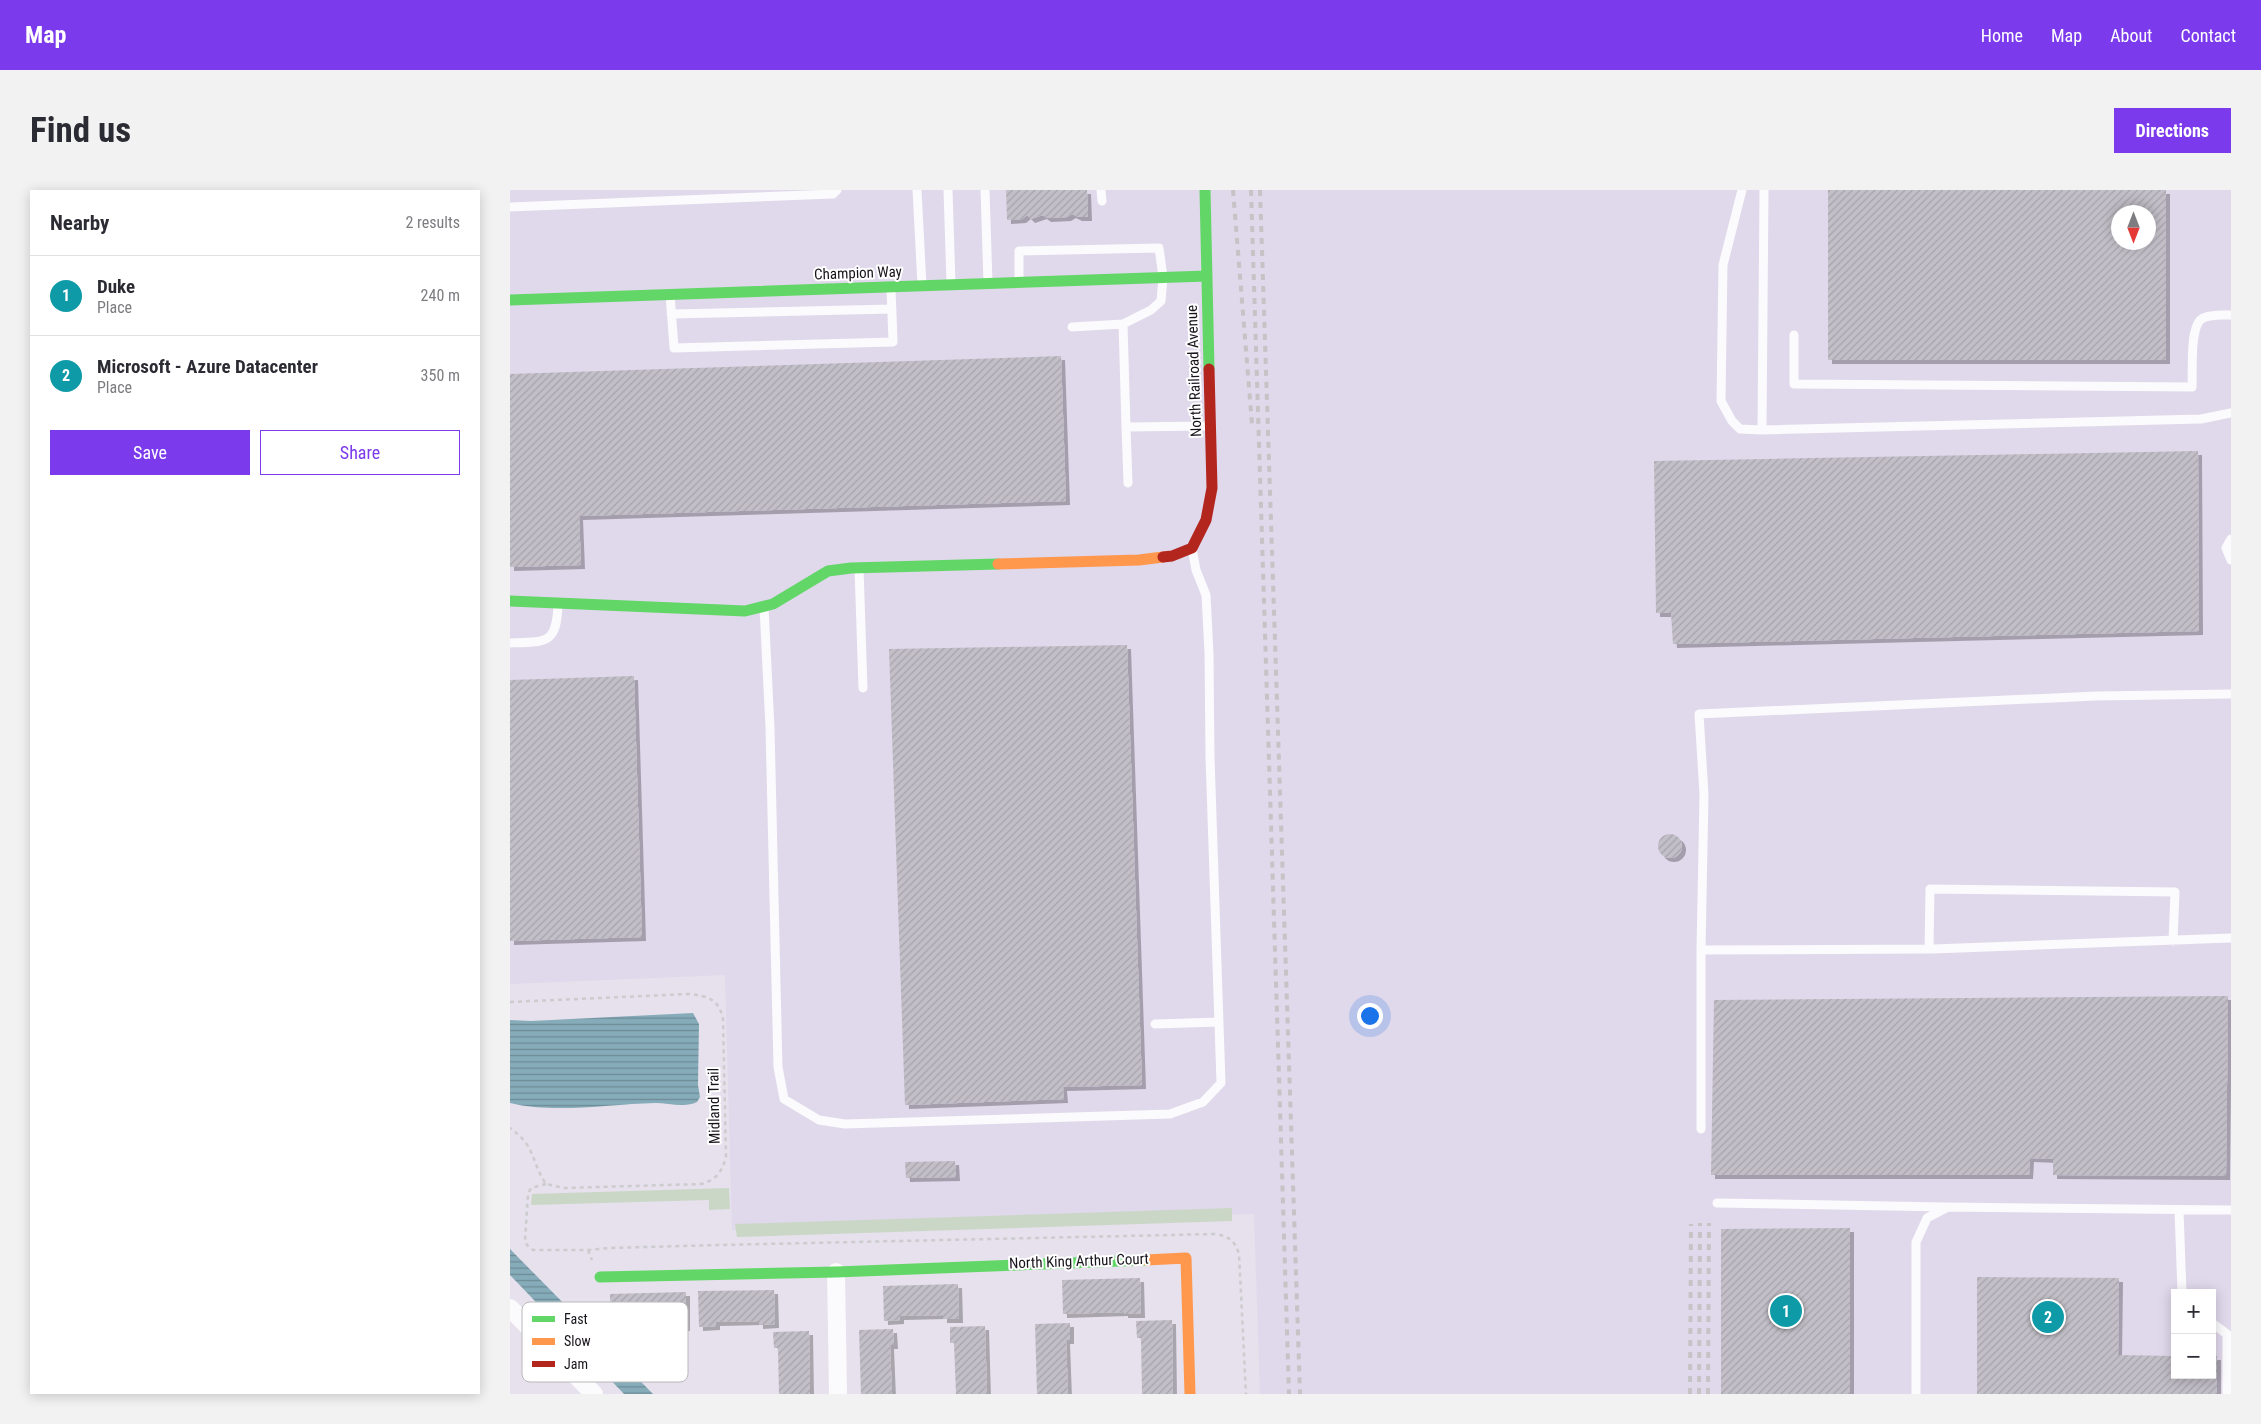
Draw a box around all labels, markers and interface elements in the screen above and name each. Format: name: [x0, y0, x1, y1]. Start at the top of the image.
text: Map: [25, 21, 66, 49]
text: Home: [1981, 25, 2023, 46]
text: Map: [2051, 25, 2082, 46]
text: About: [2110, 25, 2152, 46]
text: Contact: [2180, 25, 2236, 46]
button: Directions: [2114, 108, 2231, 153]
text: Find us: [30, 110, 131, 151]
north arrow: [2111, 205, 2156, 250]
text: Nearby: [50, 211, 109, 235]
text: 2 results: [405, 213, 460, 232]
street label: Champion Way: [814, 262, 902, 284]
text: Duke: [97, 275, 135, 298]
text: 1: [62, 286, 70, 305]
text: 240 m: [421, 286, 460, 305]
text: Place: [97, 298, 132, 317]
street label: North Railroad Avenue: [1183, 305, 1205, 437]
text: Microsoft - Azure Datacenter: [97, 355, 318, 378]
text: 2: [62, 366, 70, 385]
text: 350 m: [421, 366, 460, 385]
text: Place: [97, 378, 132, 397]
button: Save: [50, 430, 250, 475]
button: Share: [260, 430, 460, 475]
your location: [1357, 1003, 1383, 1029]
street label: Midland Trail: [704, 1068, 724, 1144]
street label: North King Arthur Court: [1009, 1250, 1149, 1272]
map controls: [2171, 1289, 2216, 1379]
button: +: [2171, 1289, 2216, 1334]
pin: 1: [1770, 1292, 1802, 1330]
pin: 2: [2032, 1298, 2064, 1336]
legend: [522, 1302, 688, 1382]
text: Fast: [564, 1311, 588, 1327]
text: Slow: [564, 1333, 591, 1349]
button: −: [2171, 1334, 2216, 1379]
text: Jam: [564, 1356, 588, 1372]

